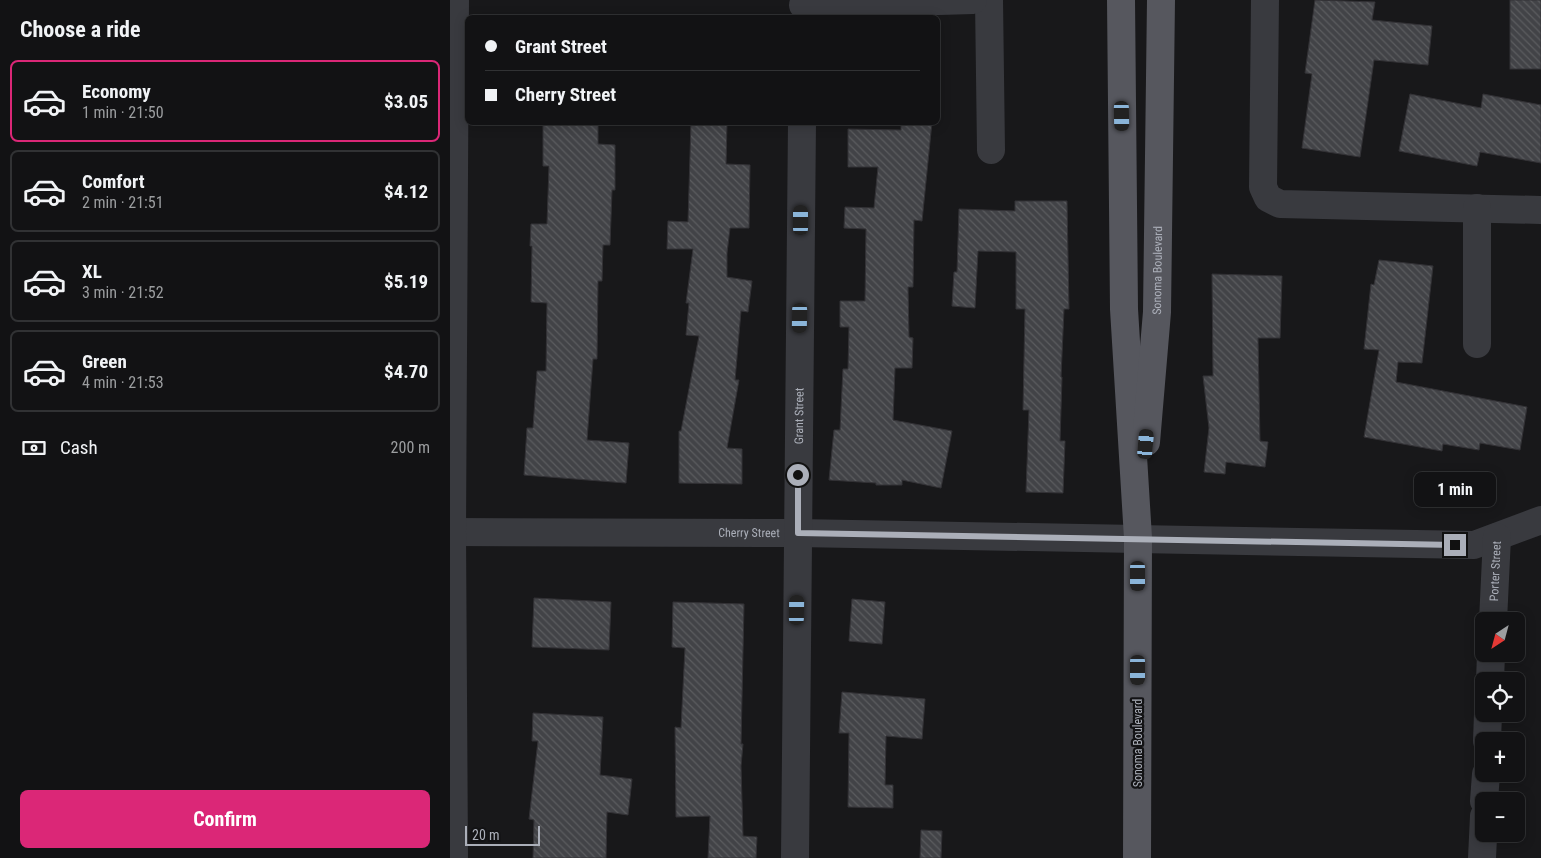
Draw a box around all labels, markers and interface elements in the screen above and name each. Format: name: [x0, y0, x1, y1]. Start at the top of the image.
text: Choose a ride: [20, 17, 141, 42]
text: Grant Street: [515, 35, 607, 58]
icon: car: [22, 79, 67, 124]
text: Economy: [82, 80, 151, 103]
text: Cherry Street: [515, 83, 616, 106]
text: $3.05: [384, 90, 428, 113]
car: [1114, 101, 1129, 131]
text: 1 min · 21:50: [82, 103, 164, 122]
icon: car: [22, 169, 67, 214]
text: Comfort: [82, 170, 145, 193]
text: $4.12: [384, 180, 428, 203]
text: 2 min · 21:51: [82, 193, 164, 212]
car: [793, 205, 808, 235]
street label: Sonoma Boulevard: [1150, 226, 1165, 315]
icon: car: [22, 259, 67, 304]
text: XL: [82, 260, 102, 283]
text: $5.19: [384, 270, 428, 293]
text: 3 min · 21:52: [82, 283, 164, 302]
car: [792, 303, 807, 333]
icon: car: [22, 349, 67, 394]
text: Green: [82, 350, 127, 373]
text: $4.70: [384, 360, 428, 383]
text: 4 min · 21:53: [82, 373, 164, 392]
street label: Grant Street: [792, 387, 806, 444]
car: [1137, 428, 1154, 460]
icon: cash: [20, 434, 48, 462]
text: Cash: [60, 436, 98, 459]
text: 200 m: [391, 438, 430, 457]
route start: [787, 464, 809, 486]
callout: 1 min: [1414, 472, 1496, 508]
text: 1 min: [1437, 480, 1473, 499]
street label: Cherry Street: [718, 526, 780, 540]
route end: [1444, 534, 1466, 556]
street label: Porter Street: [1487, 540, 1504, 602]
car: [1130, 561, 1145, 591]
car: [789, 595, 804, 625]
north arrow: [1475, 612, 1525, 662]
map controls: [1475, 612, 1525, 842]
car: [1130, 655, 1145, 685]
button: locate: [1475, 672, 1525, 722]
street label: Sonoma Boulevard: [1131, 699, 1145, 787]
button: +: [1475, 732, 1525, 782]
button: Confirm: [20, 790, 430, 848]
button: −: [1475, 792, 1525, 842]
scale bar: [465, 823, 540, 846]
text: 20 m: [472, 827, 500, 843]

